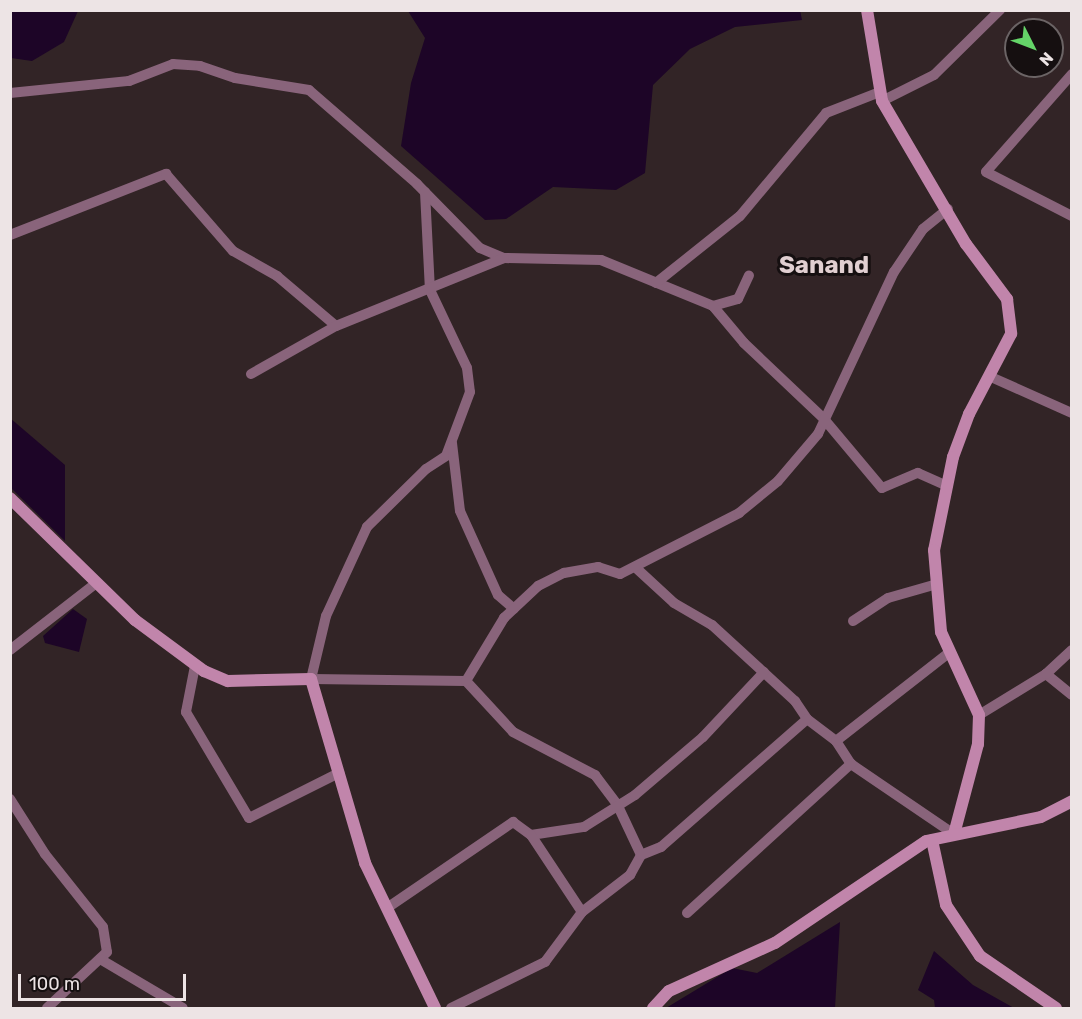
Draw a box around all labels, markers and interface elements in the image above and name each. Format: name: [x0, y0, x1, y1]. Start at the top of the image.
north arrow: [1004, 18, 1064, 78]
text: N: [1035, 48, 1057, 70]
district label: Sanand: [779, 252, 869, 280]
scale bar: [21, 962, 189, 1000]
text: 100 m: [29, 973, 80, 995]

